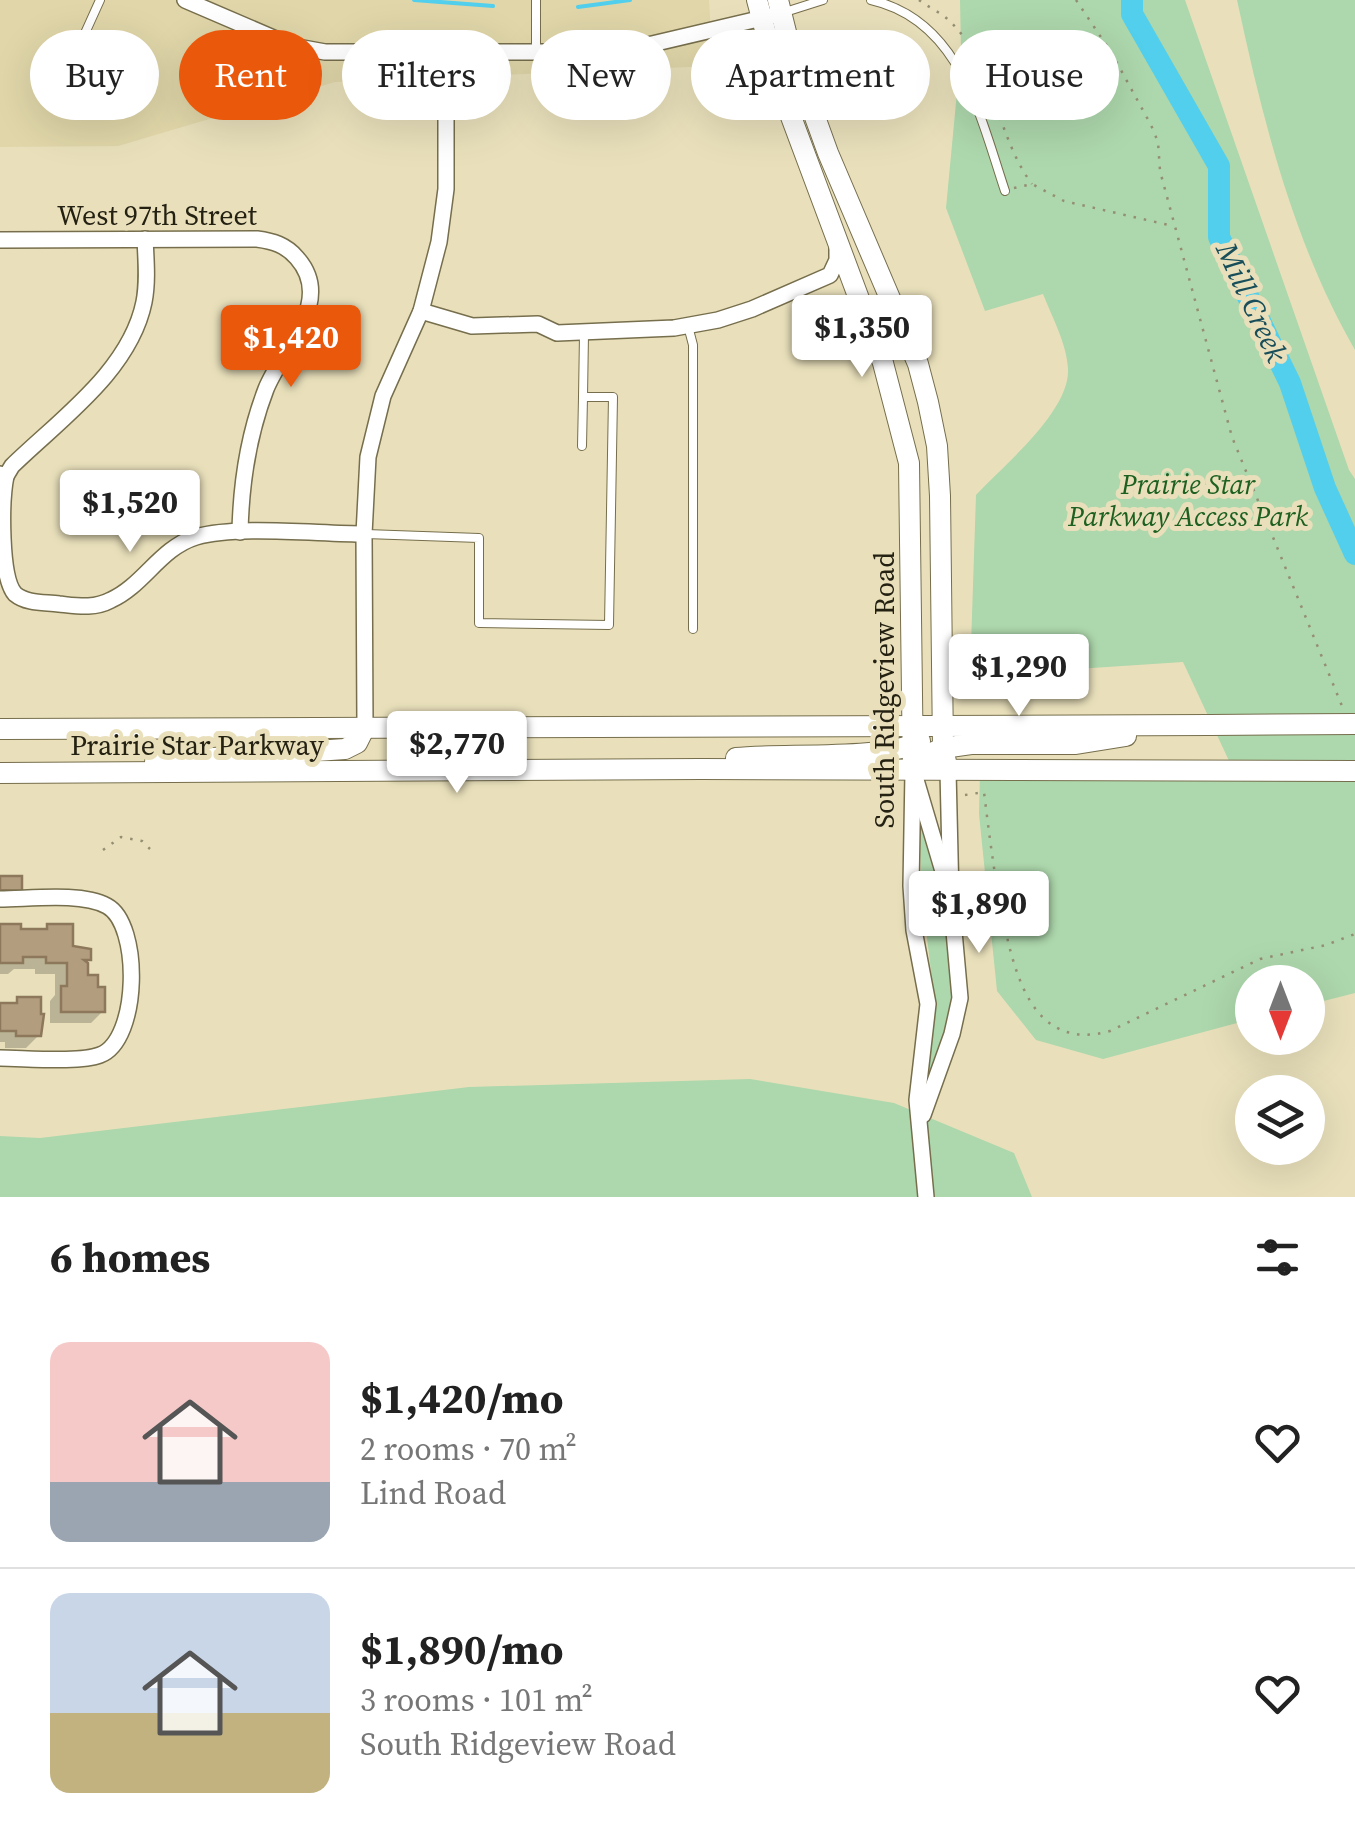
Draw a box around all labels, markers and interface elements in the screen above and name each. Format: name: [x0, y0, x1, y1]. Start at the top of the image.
chip: Buy: [30, 30, 159, 120]
chip: Rent: [179, 30, 322, 120]
chip: Filters: [342, 30, 511, 120]
chip: New: [531, 30, 671, 120]
chip: Apartment: [691, 30, 930, 120]
chip: House: [950, 30, 1119, 120]
street label: West 97th Street: [57, 196, 258, 234]
water label: Mill Creek: [1206, 235, 1298, 369]
pin: $1,350: [781, 295, 943, 380]
pin: $1,420: [210, 305, 372, 390]
text: $1,350: [814, 305, 910, 349]
text: $1,420: [243, 315, 339, 359]
park label: Prairie Star Parkway Access Park: [1067, 465, 1309, 535]
pin: $1,520: [49, 470, 211, 555]
text: $1,520: [82, 480, 178, 524]
street label: South Ridgeview Road: [865, 552, 903, 828]
pin: $1,290: [938, 634, 1100, 719]
text: $1,290: [971, 644, 1067, 688]
pin: $2,770: [376, 711, 538, 796]
text: $2,770: [409, 721, 505, 765]
street label: Prairie Star Parkway: [70, 726, 325, 764]
pin: $1,890: [898, 871, 1060, 956]
text: $1,890: [931, 881, 1027, 925]
north arrow: [1235, 965, 1325, 1055]
map controls: [1235, 965, 1325, 1165]
button: layers: [1235, 1075, 1325, 1165]
text: 6 homes: [50, 1228, 210, 1286]
icon: filters: [1250, 1230, 1305, 1285]
text: $1,420/mo: [360, 1369, 563, 1427]
icon: home: [130, 1382, 250, 1502]
icon: heart: [1250, 1415, 1305, 1470]
text: 2 rooms · 70 m²: [360, 1427, 577, 1471]
text: Lind Road: [360, 1471, 506, 1515]
text: $1,890/mo: [360, 1620, 563, 1678]
icon: home: [130, 1633, 250, 1753]
icon: heart: [1250, 1666, 1305, 1721]
text: 3 rooms · 101 m²: [360, 1678, 593, 1722]
text: South Ridgeview Road: [360, 1722, 676, 1766]

